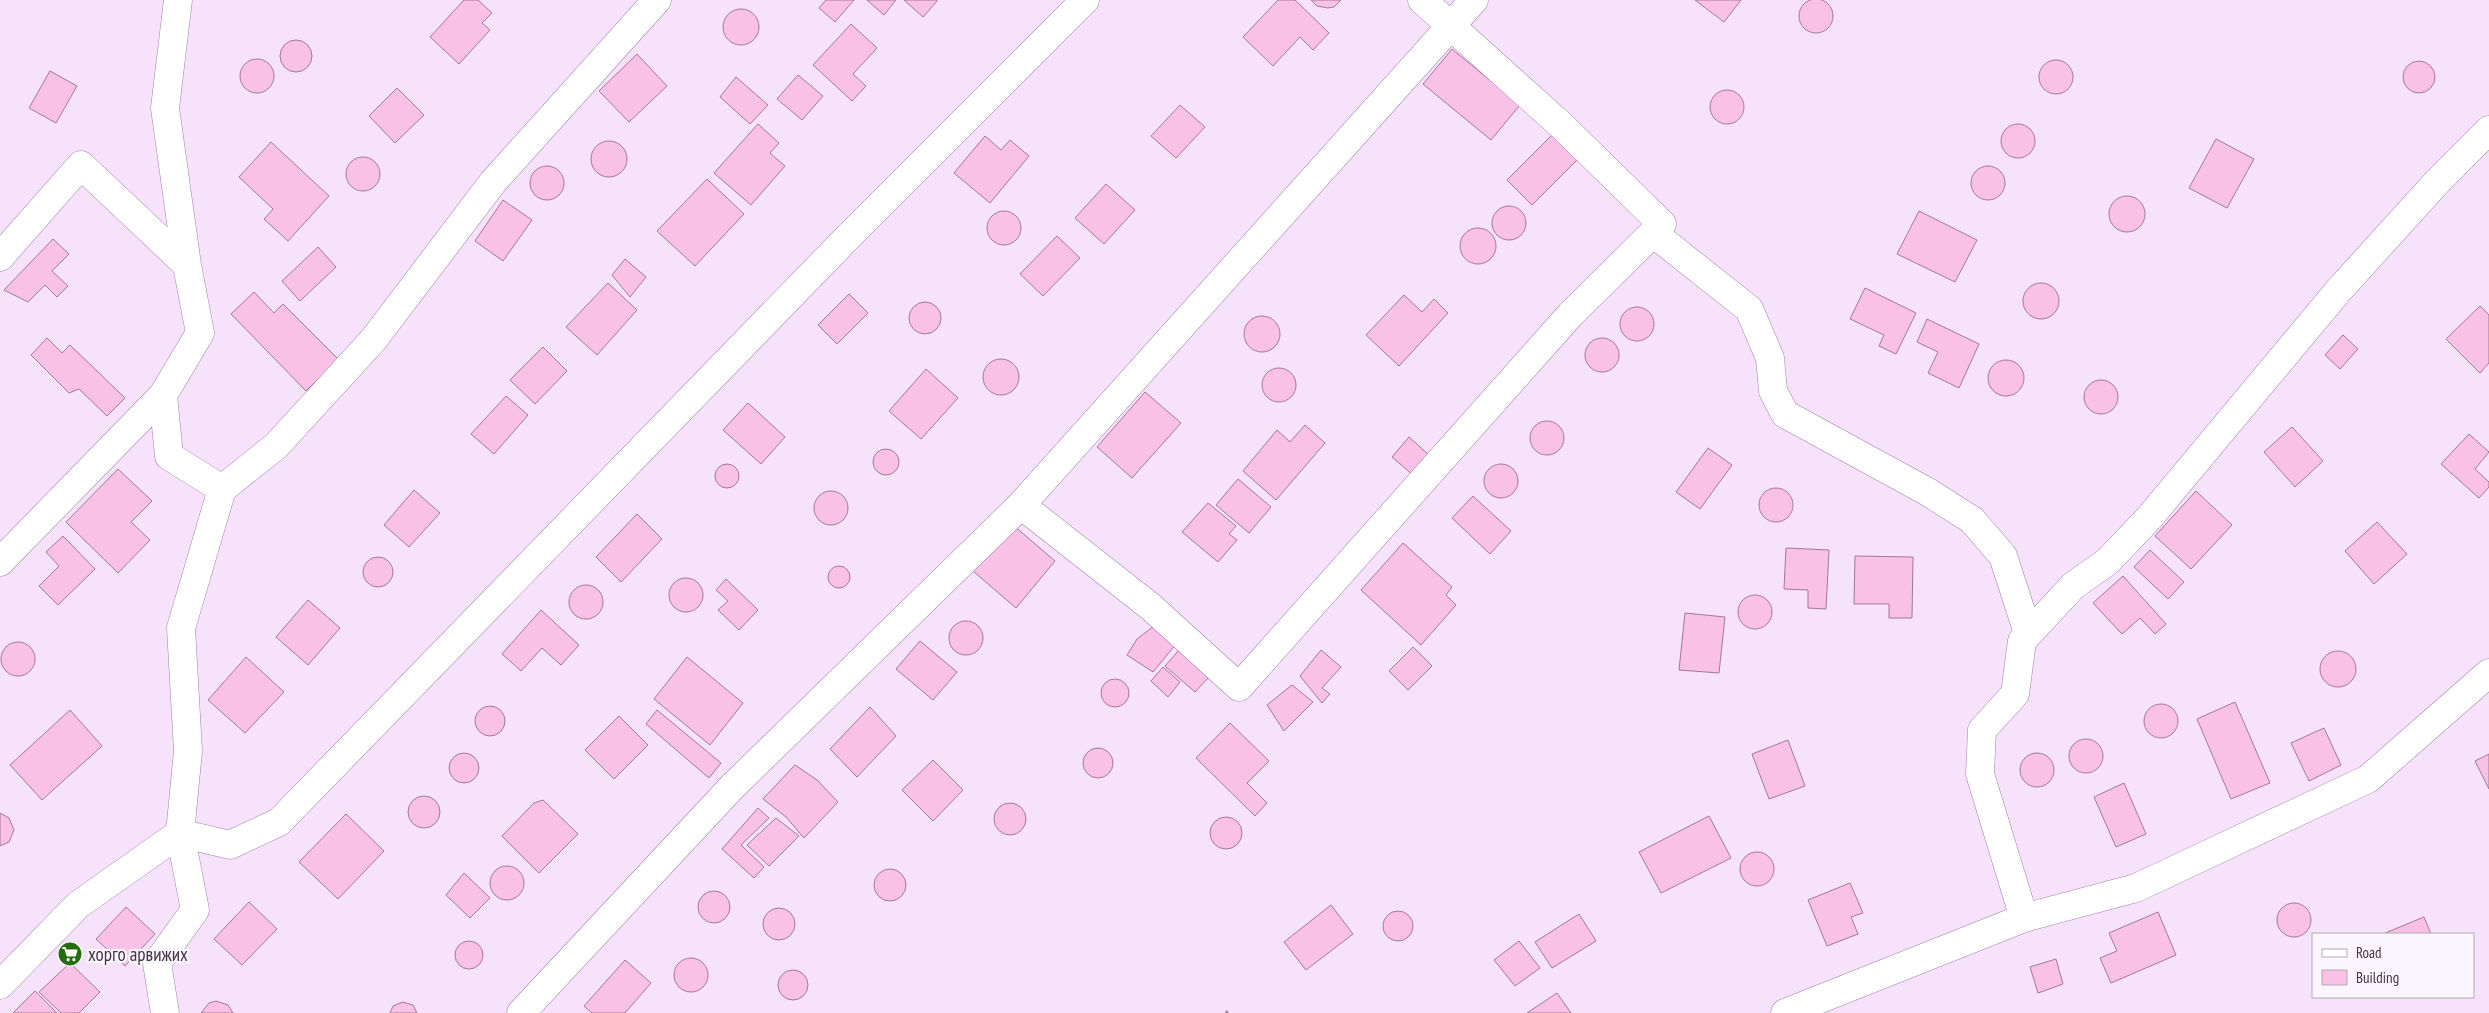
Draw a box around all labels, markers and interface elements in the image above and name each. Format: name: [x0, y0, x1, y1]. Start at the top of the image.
legend: [2312, 933, 2474, 998]
supermarket icon: хорго арвижих: [57, 941, 83, 967]
place label: хорго арвижих: [88, 942, 188, 966]
text: Road: [2356, 943, 2382, 962]
text: Building: [2356, 968, 2399, 987]

